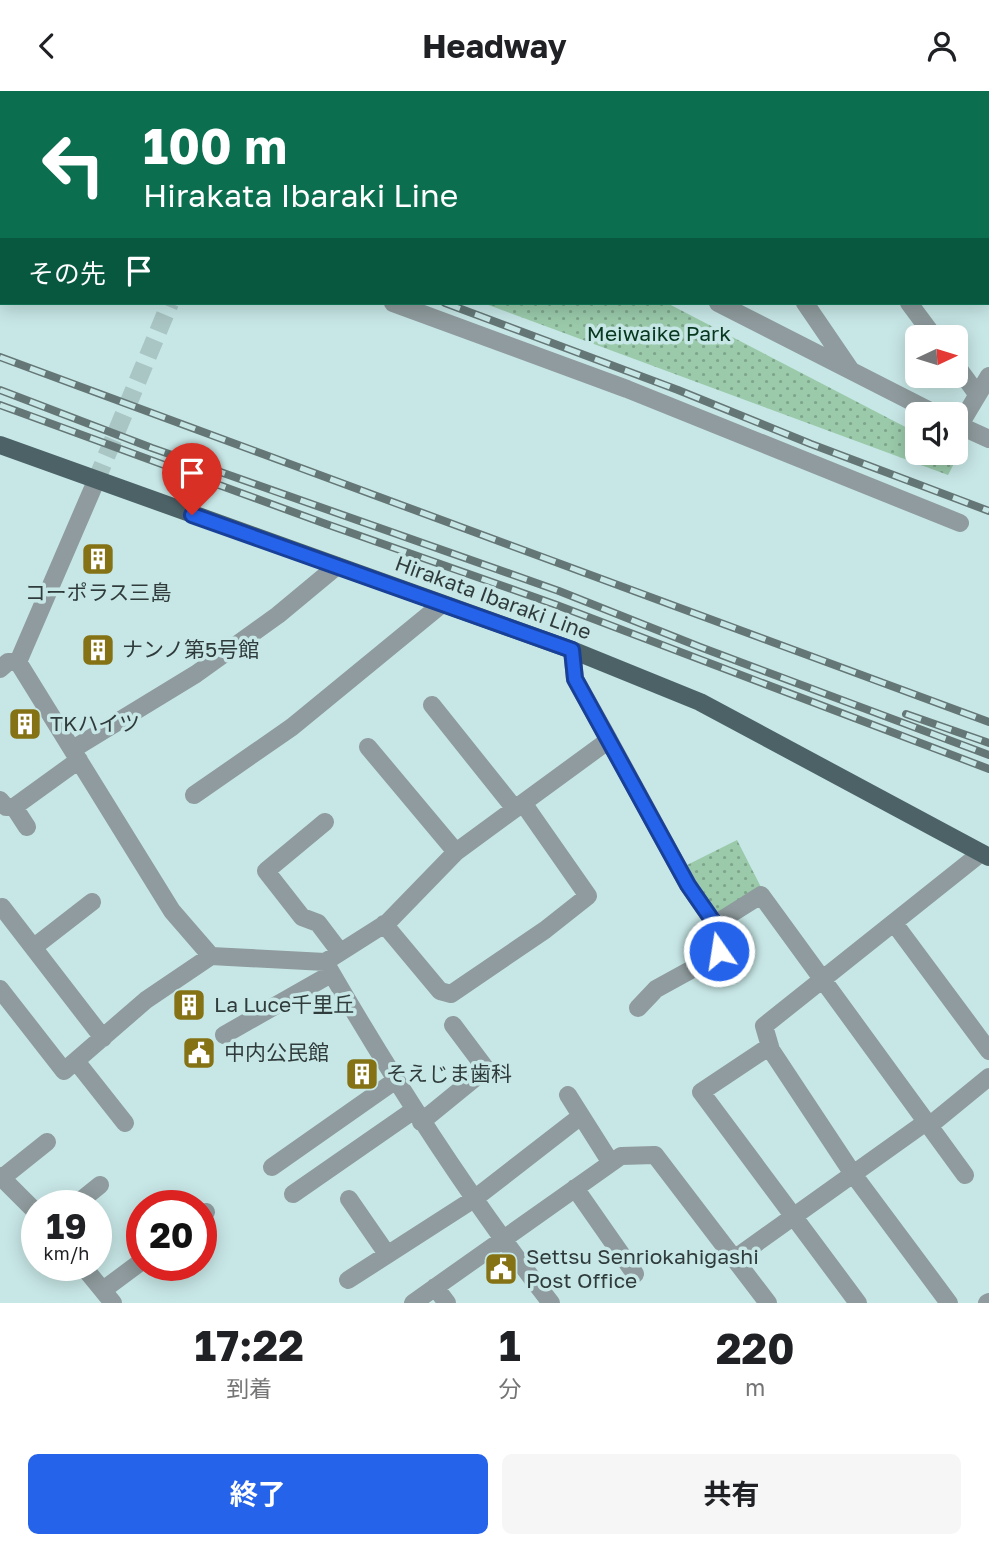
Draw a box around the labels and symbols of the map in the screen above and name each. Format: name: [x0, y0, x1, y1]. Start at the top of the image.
park label: Meiwaike Park: [587, 320, 731, 346]
north arrow: [905, 325, 968, 389]
pin: [162, 443, 222, 515]
building icon: コーポラス三島: [79, 540, 117, 578]
street label: Hirakata Ibaraki Line: [392, 549, 595, 645]
place label: コーポラス三島: [25, 579, 171, 605]
building icon: ナンノ第5号館: [79, 631, 117, 669]
place label: ナンノ第5号館: [122, 636, 259, 662]
building icon: TKハイツ: [6, 705, 44, 743]
place label: TKハイツ: [50, 710, 140, 736]
position arrow: [682, 914, 756, 988]
building icon: La Luce千里丘: [170, 986, 208, 1024]
place label: La Luce千里丘: [214, 991, 354, 1017]
public building icon: 中内公民館: [180, 1034, 218, 1072]
place label: 中内公民館: [224, 1039, 329, 1065]
building icon: そえじま歯科: [343, 1055, 381, 1093]
place label: そえじま歯科: [386, 1060, 512, 1086]
speed limit sign: 20: [126, 1190, 217, 1281]
place label: Settsu Senriokahigashi Post Office: [526, 1243, 759, 1293]
public building icon: Settsu Senriokahigashi Post Office: [482, 1250, 520, 1288]

